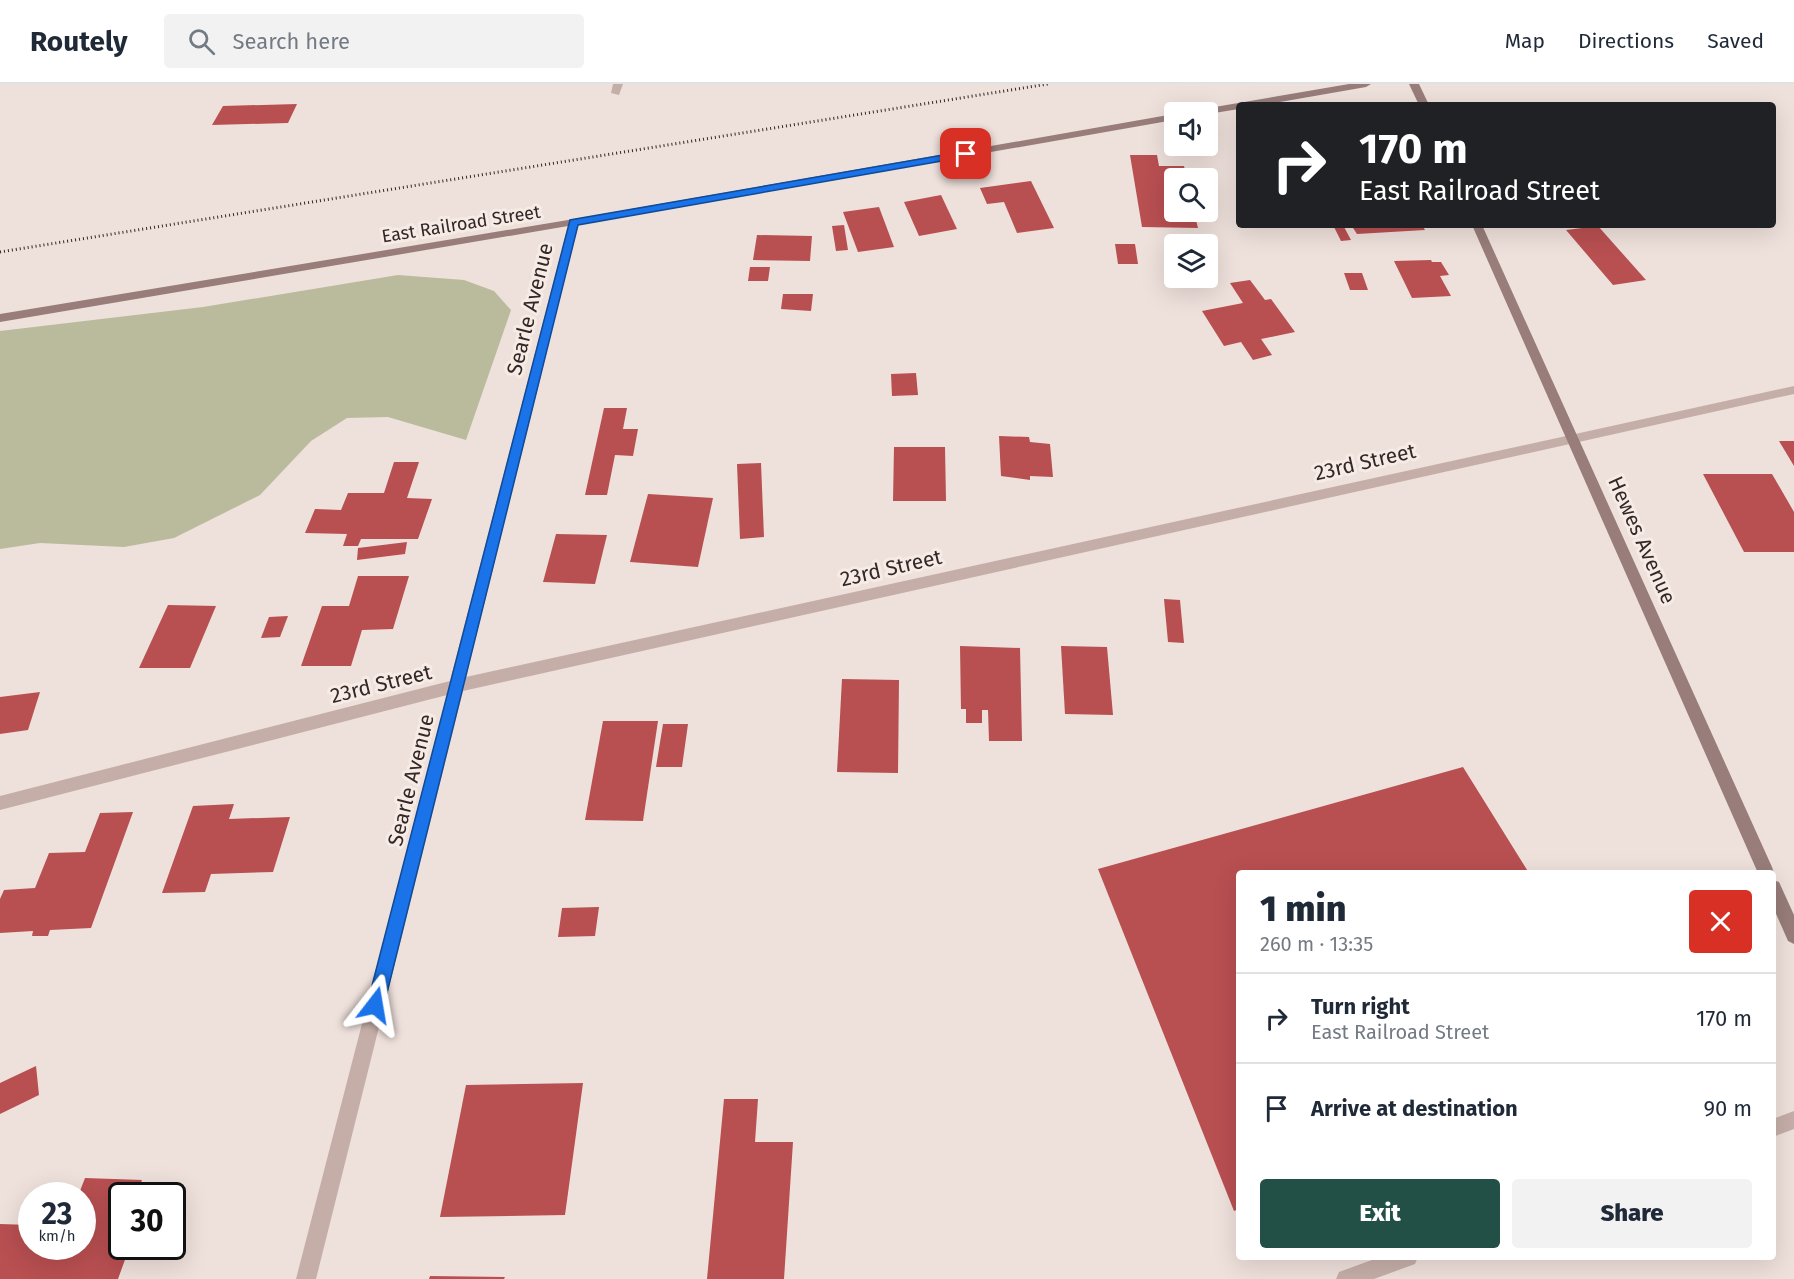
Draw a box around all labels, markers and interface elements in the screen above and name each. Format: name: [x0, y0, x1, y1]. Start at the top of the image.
search box: [164, 14, 584, 68]
text: Routely: [30, 25, 128, 58]
icon: search: [185, 25, 218, 58]
text: Search here: [233, 28, 350, 55]
text: Map: [1505, 28, 1545, 54]
text: Directions: [1578, 28, 1674, 54]
text: Saved: [1707, 28, 1764, 54]
map controls: [1164, 102, 1218, 288]
button: sound: [1164, 102, 1218, 156]
text: 170 m: [1359, 124, 1468, 174]
icon: right: [1260, 126, 1338, 204]
pin: [940, 128, 991, 179]
icon: arrive: [949, 137, 982, 170]
button: search: [1164, 168, 1218, 222]
text: East Railroad Street: [1359, 175, 1600, 207]
street label: East Railroad Street: [380, 201, 542, 247]
button: layers: [1164, 234, 1218, 288]
street label: Searle Avenue: [501, 240, 559, 378]
street label: 23rd Street: [1312, 438, 1419, 486]
street label: Hewes Avenue: [1602, 472, 1682, 608]
street label: 23rd Street: [838, 544, 945, 592]
street label: 23rd Street: [328, 659, 435, 709]
street label: Searle Avenue: [382, 711, 440, 849]
text: 1 min: [1260, 887, 1346, 931]
button: close: [1689, 890, 1752, 953]
text: 260 m · 13:35: [1260, 932, 1373, 956]
position arrow: [343, 973, 407, 1037]
text: Turn right: [1311, 993, 1410, 1020]
icon: right: [1260, 1002, 1293, 1035]
text: 170 m: [1696, 1005, 1752, 1032]
text: East Railroad Street: [1311, 1020, 1489, 1044]
icon: arrive: [1260, 1092, 1293, 1125]
text: Arrive at destination: [1311, 1095, 1518, 1122]
text: 90 m: [1703, 1095, 1752, 1122]
button: Exit: [1260, 1179, 1500, 1248]
button: Share: [1512, 1179, 1752, 1248]
speed limit sign: 30: [108, 1182, 186, 1260]
text: 23: [42, 1196, 72, 1232]
text: km/h: [38, 1227, 76, 1245]

